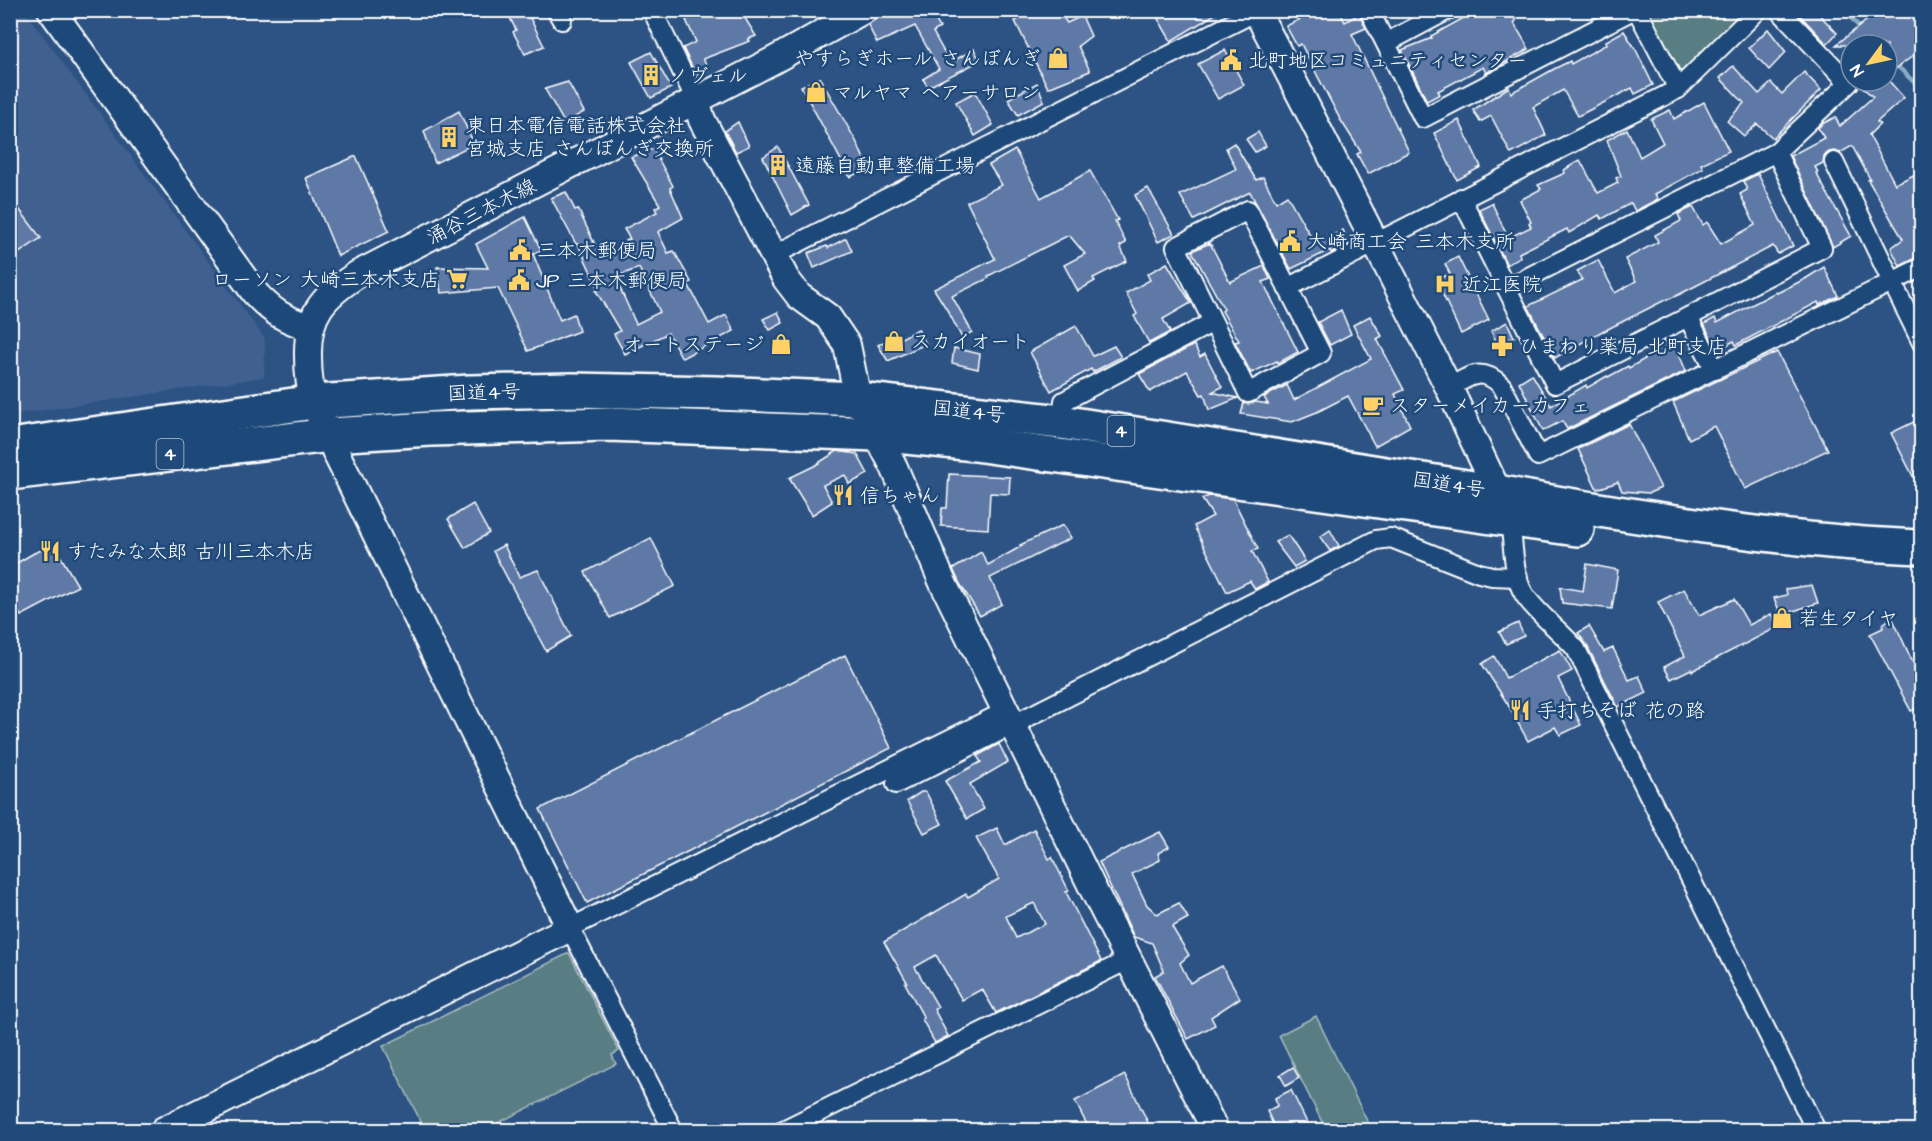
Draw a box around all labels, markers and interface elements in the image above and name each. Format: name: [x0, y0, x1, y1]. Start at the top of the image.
north arrow: [1839, 33, 1899, 93]
place label: やすらぎホール さんぼんぎ: [794, 45, 1041, 73]
shop icon: やすらぎホール さんぼんぎ: [1046, 46, 1070, 70]
place label: 北町地区コミュニティセンター: [1248, 47, 1527, 75]
public building icon: 北町地区コミュニティセンター: [1219, 48, 1243, 72]
text: N: [1845, 60, 1869, 81]
place label: ノヴェル: [668, 62, 748, 90]
building icon: ノヴェル: [639, 63, 663, 87]
place label: マルヤマ ヘアーサロン: [833, 79, 1041, 107]
shop icon: マルヤマ ヘアーサロン: [804, 80, 828, 104]
place label: 東日本電信電話株式会社 宮城支店 さんぼんぎ交換所: [466, 112, 714, 163]
building icon: 東日本電信電話株式会社 宮城支店 さんぼんぎ交換所: [437, 125, 461, 149]
place label: 遠藤自動車整備工場: [795, 152, 975, 180]
building icon: 遠藤自動車整備工場: [766, 153, 790, 177]
street label: 涌谷三本木線: [422, 172, 541, 252]
place label: 大崎商工会 三本木支所: [1307, 228, 1515, 256]
public building icon: 大崎商工会 三本木支所: [1278, 229, 1302, 253]
place label: 三本木郵便局: [537, 237, 657, 265]
public building icon: 三本木郵便局: [508, 238, 532, 262]
place label: ローソン 大崎三本木支店: [212, 266, 440, 294]
supermarket icon: ローソン 大崎三本木支店: [445, 267, 469, 291]
place label: JP 三本木郵便局: [536, 267, 687, 295]
public building icon: JP 三本木郵便局: [507, 268, 531, 292]
place label: 近江医院: [1462, 271, 1542, 299]
hospital icon: 近江医院: [1433, 272, 1457, 296]
place label: スカイオート: [911, 328, 1030, 356]
shop icon: スカイオート: [882, 329, 906, 353]
place label: オートステージ: [622, 331, 764, 359]
shop icon: オートステージ: [769, 332, 793, 356]
place label: ひまわり薬局 北町支店: [1519, 333, 1727, 361]
pharmacy icon: ひまわり薬局 北町支店: [1490, 334, 1514, 358]
street label: 国道4号: [447, 378, 521, 408]
place label: スターメイカーカフェ: [1390, 392, 1590, 420]
cafe icon: スターメイカーカフェ: [1361, 393, 1385, 417]
street label: 国道4号: [931, 394, 1007, 430]
road number: 4: [1108, 416, 1134, 446]
road number: 4: [156, 439, 184, 469]
street label: 国道4号: [1410, 465, 1487, 505]
place label: 信ちゃん: [860, 482, 940, 510]
restaurant icon: 信ちゃん: [831, 483, 855, 507]
place label: すたみな太郎 古川三本木店: [67, 538, 315, 566]
restaurant icon: すたみな太郎 古川三本木店: [38, 539, 62, 563]
place label: 若生タイヤ: [1799, 605, 1898, 633]
shop icon: 若生タイヤ: [1770, 606, 1794, 630]
place label: 手打ちそば 花の路: [1537, 697, 1705, 725]
restaurant icon: 手打ちそば 花の路: [1508, 698, 1532, 722]

